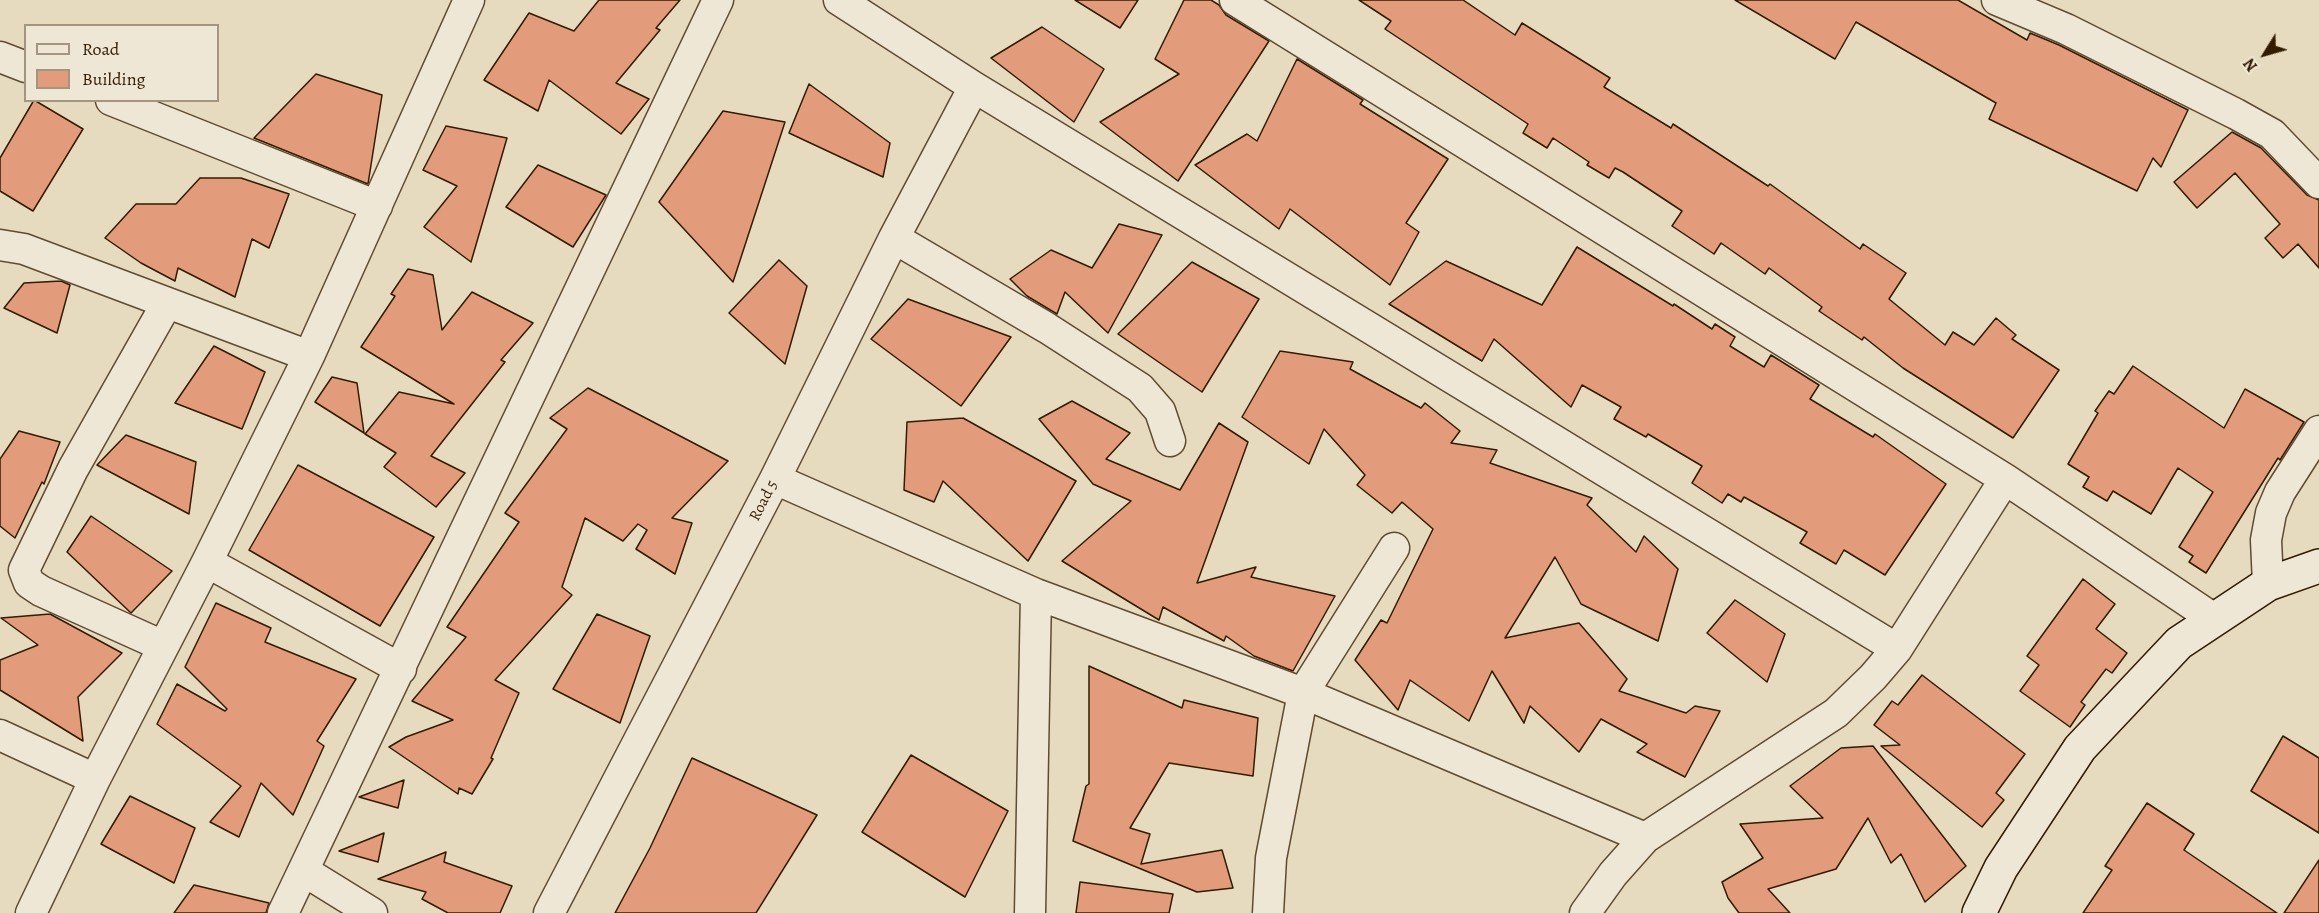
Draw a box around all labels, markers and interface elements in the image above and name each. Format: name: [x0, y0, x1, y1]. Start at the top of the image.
legend: [24, 24, 219, 102]
north arrow: [2235, 24, 2295, 84]
text: Road: [82, 37, 119, 61]
text: N: [2238, 54, 2263, 76]
text: Building: [82, 67, 146, 91]
street label: Road 5: [746, 477, 782, 525]

